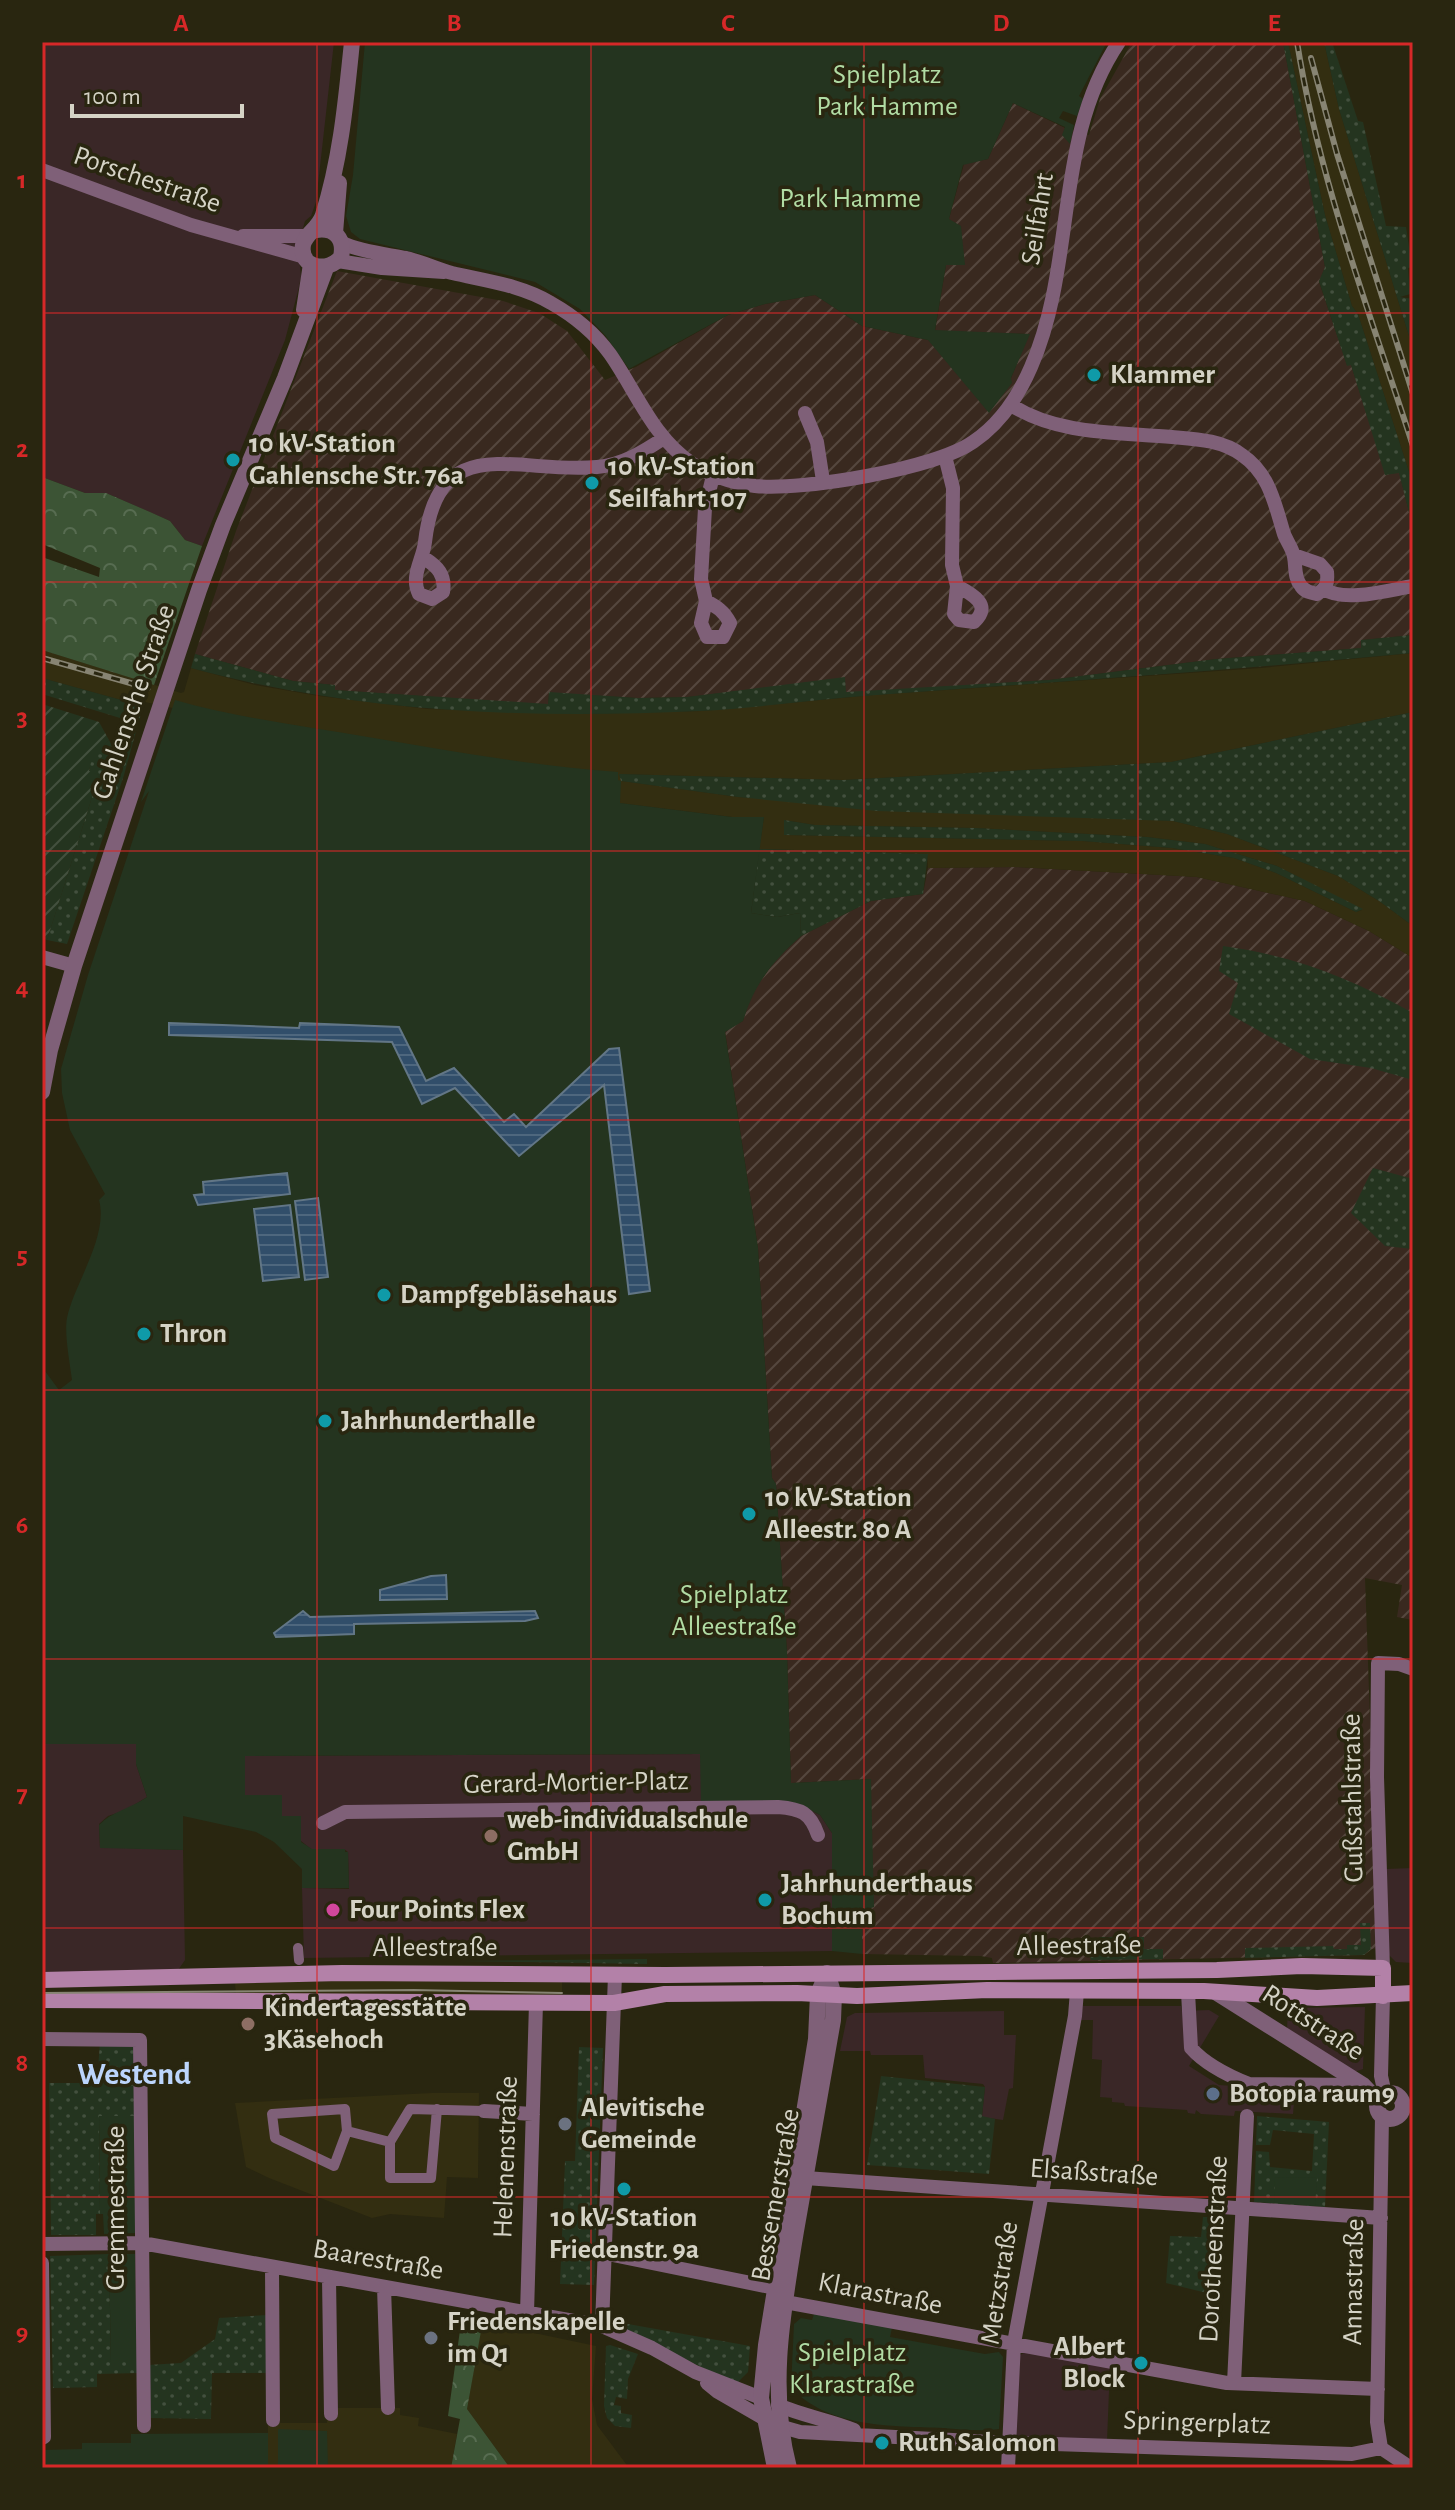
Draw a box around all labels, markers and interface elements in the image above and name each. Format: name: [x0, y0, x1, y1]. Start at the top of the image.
text: A: [173, 10, 189, 36]
text: B: [446, 10, 462, 36]
text: C: [721, 10, 735, 36]
text: D: [992, 10, 1010, 36]
text: E: [1267, 10, 1281, 36]
park label: Spielplatz Park Hamme: [816, 61, 958, 121]
scale bar: [72, 68, 242, 118]
text: 100 m: [84, 85, 141, 109]
street label: Porschestraße: [70, 142, 224, 218]
text: 1: [17, 167, 27, 193]
street label: Seilfahrt: [1017, 171, 1059, 267]
park label: Park Hamme: [779, 185, 921, 213]
place label: Klammer: [1110, 361, 1215, 389]
marker: Klammer: [1085, 366, 1103, 384]
place label: 10 kV-Station Gahlensche Str. 76a: [249, 430, 464, 490]
text: 2: [16, 436, 28, 462]
marker: 10 kV-Station Gahlensche Str. 76a: [224, 451, 242, 469]
place label: 10 kV-Station Seilfahrt 107: [608, 453, 755, 513]
marker: 10 kV-Station Seilfahrt 107: [583, 474, 601, 492]
street label: Gahlensche Straße: [88, 601, 180, 803]
text: 3: [16, 705, 28, 731]
text: 4: [15, 974, 29, 1000]
text: 5: [16, 1243, 28, 1269]
place label: Dampfgebläsehaus: [400, 1281, 617, 1309]
marker: Dampfgebläsehaus: [375, 1286, 393, 1304]
place label: Thron: [160, 1320, 227, 1348]
marker: Thron: [135, 1325, 153, 1343]
place label: Jahrhunderthalle: [341, 1407, 535, 1435]
marker: Jahrhunderthalle: [316, 1412, 334, 1430]
place label: 10 kV-Station Alleestr. 80 A: [765, 1484, 912, 1544]
marker: 10 kV-Station Alleestr. 80 A: [740, 1505, 758, 1523]
text: 6: [16, 1512, 28, 1538]
park label: Spielplatz Alleestraße: [671, 1581, 797, 1641]
street label: Gußstahlstraße: [1338, 1713, 1368, 1883]
street label: Gerard-Mortier-Platz: [463, 1767, 689, 1799]
text: 7: [16, 1781, 28, 1807]
place label: web-individualschule GmbH: [507, 1806, 748, 1866]
marker: web-individualschule GmbH: [482, 1827, 500, 1845]
place label: Jahrhunderthaus Bochum: [781, 1870, 973, 1930]
marker: Jahrhunderthaus Bochum: [756, 1891, 774, 1909]
place label: Four Points Flex: [349, 1896, 525, 1924]
marker: Four Points Flex: [324, 1901, 342, 1919]
street label: Alleestraße: [1016, 1931, 1142, 1961]
street label: Alleestraße: [372, 1934, 498, 1962]
street label: Rottstraße: [1257, 1980, 1369, 2066]
place label: Kindertagesstätte 3Käsehoch: [264, 1994, 467, 2054]
marker: Kindertagesstätte 3Käsehoch: [239, 2015, 257, 2033]
text: 8: [16, 2050, 28, 2076]
district label: Westend: [77, 2058, 191, 2090]
street label: Helenenstraße: [489, 2075, 523, 2239]
place label: Botopia raum9: [1229, 2080, 1395, 2108]
marker: Botopia raum9: [1204, 2085, 1222, 2103]
place label: Alevitische Gemeinde: [581, 2094, 705, 2154]
street label: Bessemerstraße: [747, 2106, 805, 2284]
marker: Alevitische Gemeinde: [556, 2115, 574, 2133]
street label: Gremmestraße: [102, 2125, 130, 2291]
street label: Elsaßstraße: [1029, 2155, 1159, 2191]
street label: Dorotheenstraße: [1195, 2155, 1233, 2343]
marker: 10 kV-Station Friedenstr. 9a: [615, 2180, 633, 2198]
place label: 10 kV-Station Friedenstr. 9a: [549, 2204, 699, 2264]
street label: Annastraße: [1339, 2218, 1369, 2346]
street label: Metzstraße: [976, 2219, 1024, 2347]
street label: Baarestraße: [311, 2235, 445, 2285]
street label: Klarastraße: [815, 2268, 945, 2320]
place label: Friedenskapelle im Q1: [447, 2308, 625, 2368]
text: 9: [16, 2320, 28, 2346]
marker: Friedenskapelle im Q1: [422, 2329, 440, 2347]
place label: Albert Block: [1053, 2333, 1126, 2393]
park label: Spielplatz Klarastraße: [789, 2339, 915, 2399]
marker: Albert Block: [1132, 2354, 1150, 2372]
street label: Springerplatz: [1123, 2406, 1271, 2440]
place label: Ruth Salomon: [898, 2429, 1056, 2457]
marker: Ruth Salomon: [873, 2434, 891, 2452]

